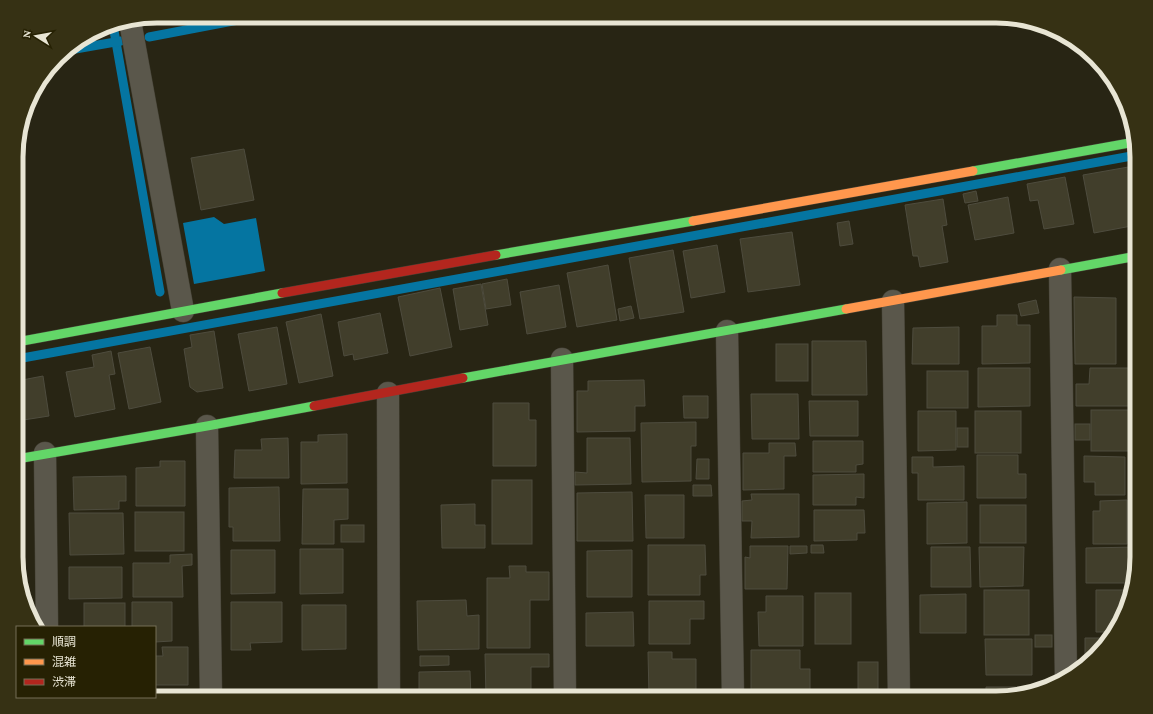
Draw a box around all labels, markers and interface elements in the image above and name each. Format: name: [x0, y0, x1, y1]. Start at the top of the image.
north arrow: [16, 16, 56, 56]
text: N: [20, 29, 33, 39]
legend: [16, 626, 156, 698]
text: 順調: [52, 635, 76, 649]
text: 混雑: [52, 655, 76, 669]
text: 渋滞: [52, 675, 76, 689]

